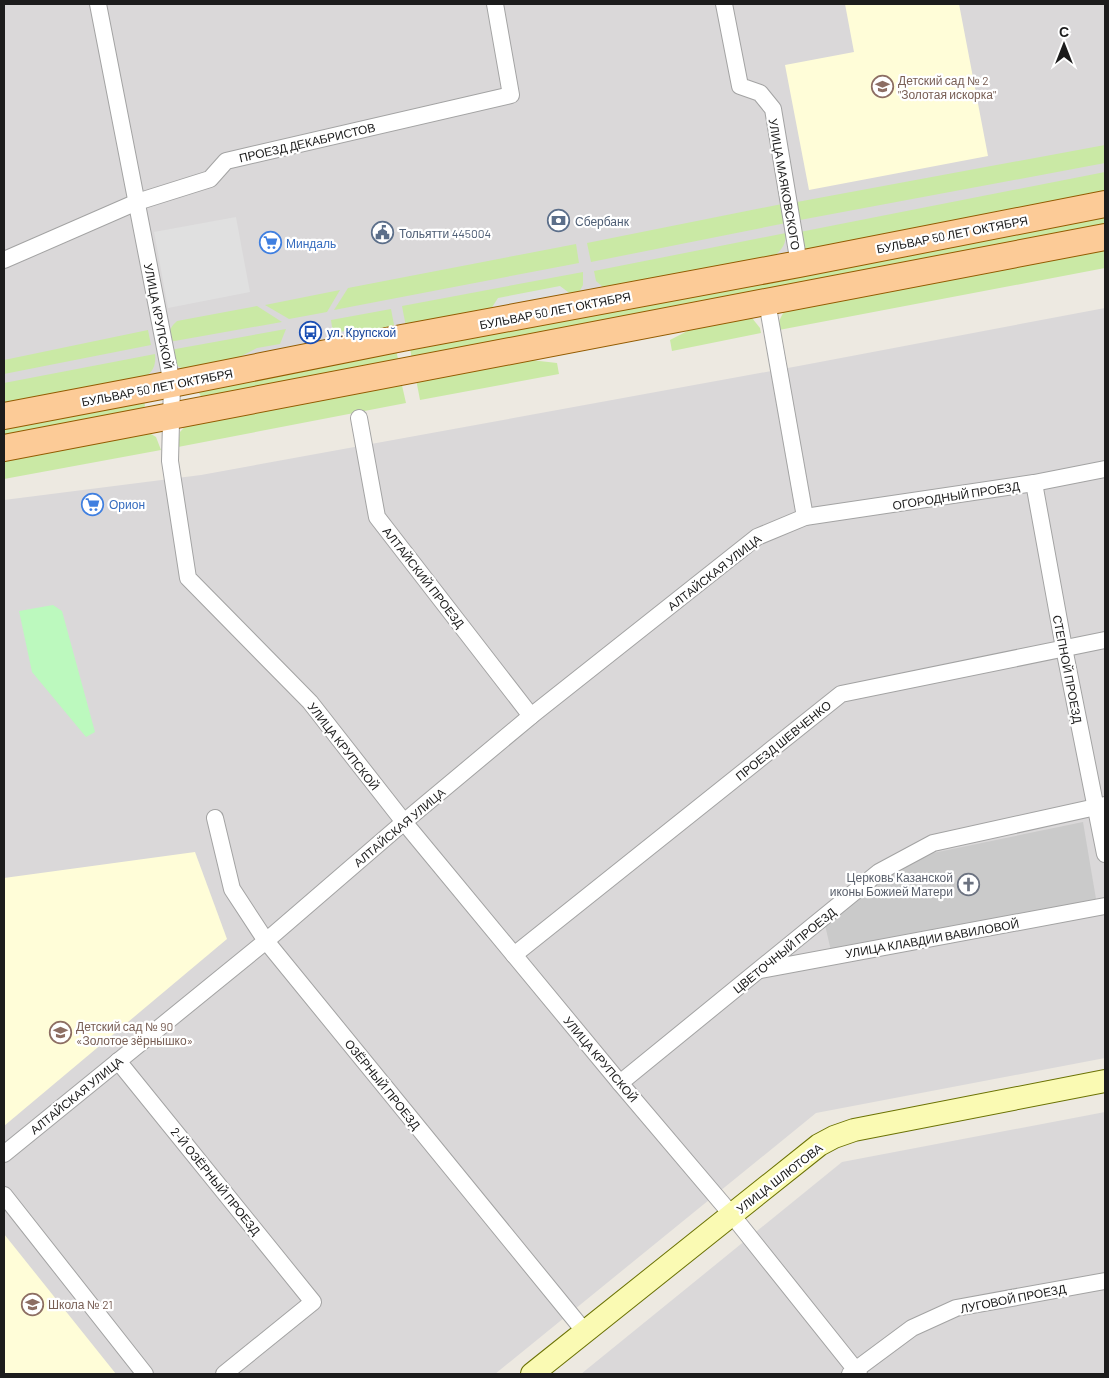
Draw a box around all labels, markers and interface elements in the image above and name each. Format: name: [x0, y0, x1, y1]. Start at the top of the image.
north arrow: [1039, 20, 1089, 70]
text: С: [1059, 23, 1069, 40]
place label: Детский сад № 2 "Золотая искорка": [898, 73, 996, 102]
school or university icon: Детский сад № 2 "Золотая искорка": [870, 75, 894, 99]
street label: УЛИЦА МАЯКОВСКОГО: [766, 117, 803, 251]
street label: ПРОЕЗД ДЕКАБРИСТОВ: [238, 120, 377, 165]
bank icon: Сбербанк: [547, 209, 571, 233]
street label: БУЛЬВАР 50 ЛЕТ ОКТЯБРЯ: [875, 212, 1029, 256]
place label: Сбербанк: [575, 214, 630, 229]
public building icon: Тольятти 445004: [371, 221, 395, 245]
place label: Тольятти 445004: [399, 226, 491, 240]
supermarket icon: Миндаль: [258, 231, 282, 255]
place label: Миндаль: [286, 236, 336, 251]
street label: УЛИЦА КРУПСКОЙ: [141, 262, 176, 370]
street label: БУЛЬВАР 50 ЛЕТ ОКТЯБРЯ: [478, 288, 632, 332]
bus stop icon: ул. Крупской: [299, 320, 323, 344]
place label: ул. Крупской: [327, 325, 396, 340]
street label: БУЛЬВАР 50 ЛЕТ ОКТЯБРЯ: [80, 365, 234, 409]
street label: ОГОРОДНЫЙ ПРОЕЗД: [891, 478, 1021, 513]
supermarket icon: Орион: [81, 492, 105, 516]
place label: Орион: [109, 497, 145, 512]
street label: АЛТАЙСКИЙ ПРОЕЗД: [380, 524, 468, 631]
street label: АЛТАЙСКАЯ УЛИЦА: [664, 531, 764, 614]
street label: СТЕПНОЙ ПРОЕЗД: [1050, 614, 1085, 725]
street label: ПРОЕЗД ШЕВЧЕНКО: [733, 697, 834, 784]
street label: УЛИЦА КРУПСКОЙ: [305, 699, 383, 793]
street label: АЛТАЙСКАЯ УЛИЦА: [350, 785, 448, 870]
place label: Церковь Казанской иконы Божией Матери: [830, 870, 953, 899]
church icon: Церковь Казанской иконы Божией Матери: [957, 872, 981, 896]
street label: ЦВЕТОЧНЫЙ ПРОЕЗД: [730, 904, 839, 996]
street label: УЛИЦА КЛАВДИИ ВАВИЛОВОЙ: [844, 916, 1020, 961]
street label: УЛИЦА КРУПСКОЙ: [560, 1013, 641, 1105]
place label: Детский сад № 90 «Золотое зёрнышко»: [76, 1019, 193, 1048]
school or university icon: Детский сад № 90 «Золотое зёрнышко»: [48, 1021, 72, 1045]
street label: ОЗЁРНЫЙ ПРОЕЗД: [342, 1036, 424, 1132]
street label: АЛТАЙСКАЯ УЛИЦА: [27, 1053, 126, 1137]
street label: 2-Й ОЗЁРНЫЙ ПРОЕЗД: [168, 1125, 264, 1238]
street label: УЛИЦА ШЛЮТОВА: [733, 1140, 825, 1217]
street label: ЛУГОВОЙ ПРОЕЗД: [959, 1281, 1067, 1316]
school or university icon: Школа № 21: [20, 1292, 44, 1316]
place label: Школа № 21: [48, 1297, 113, 1311]

